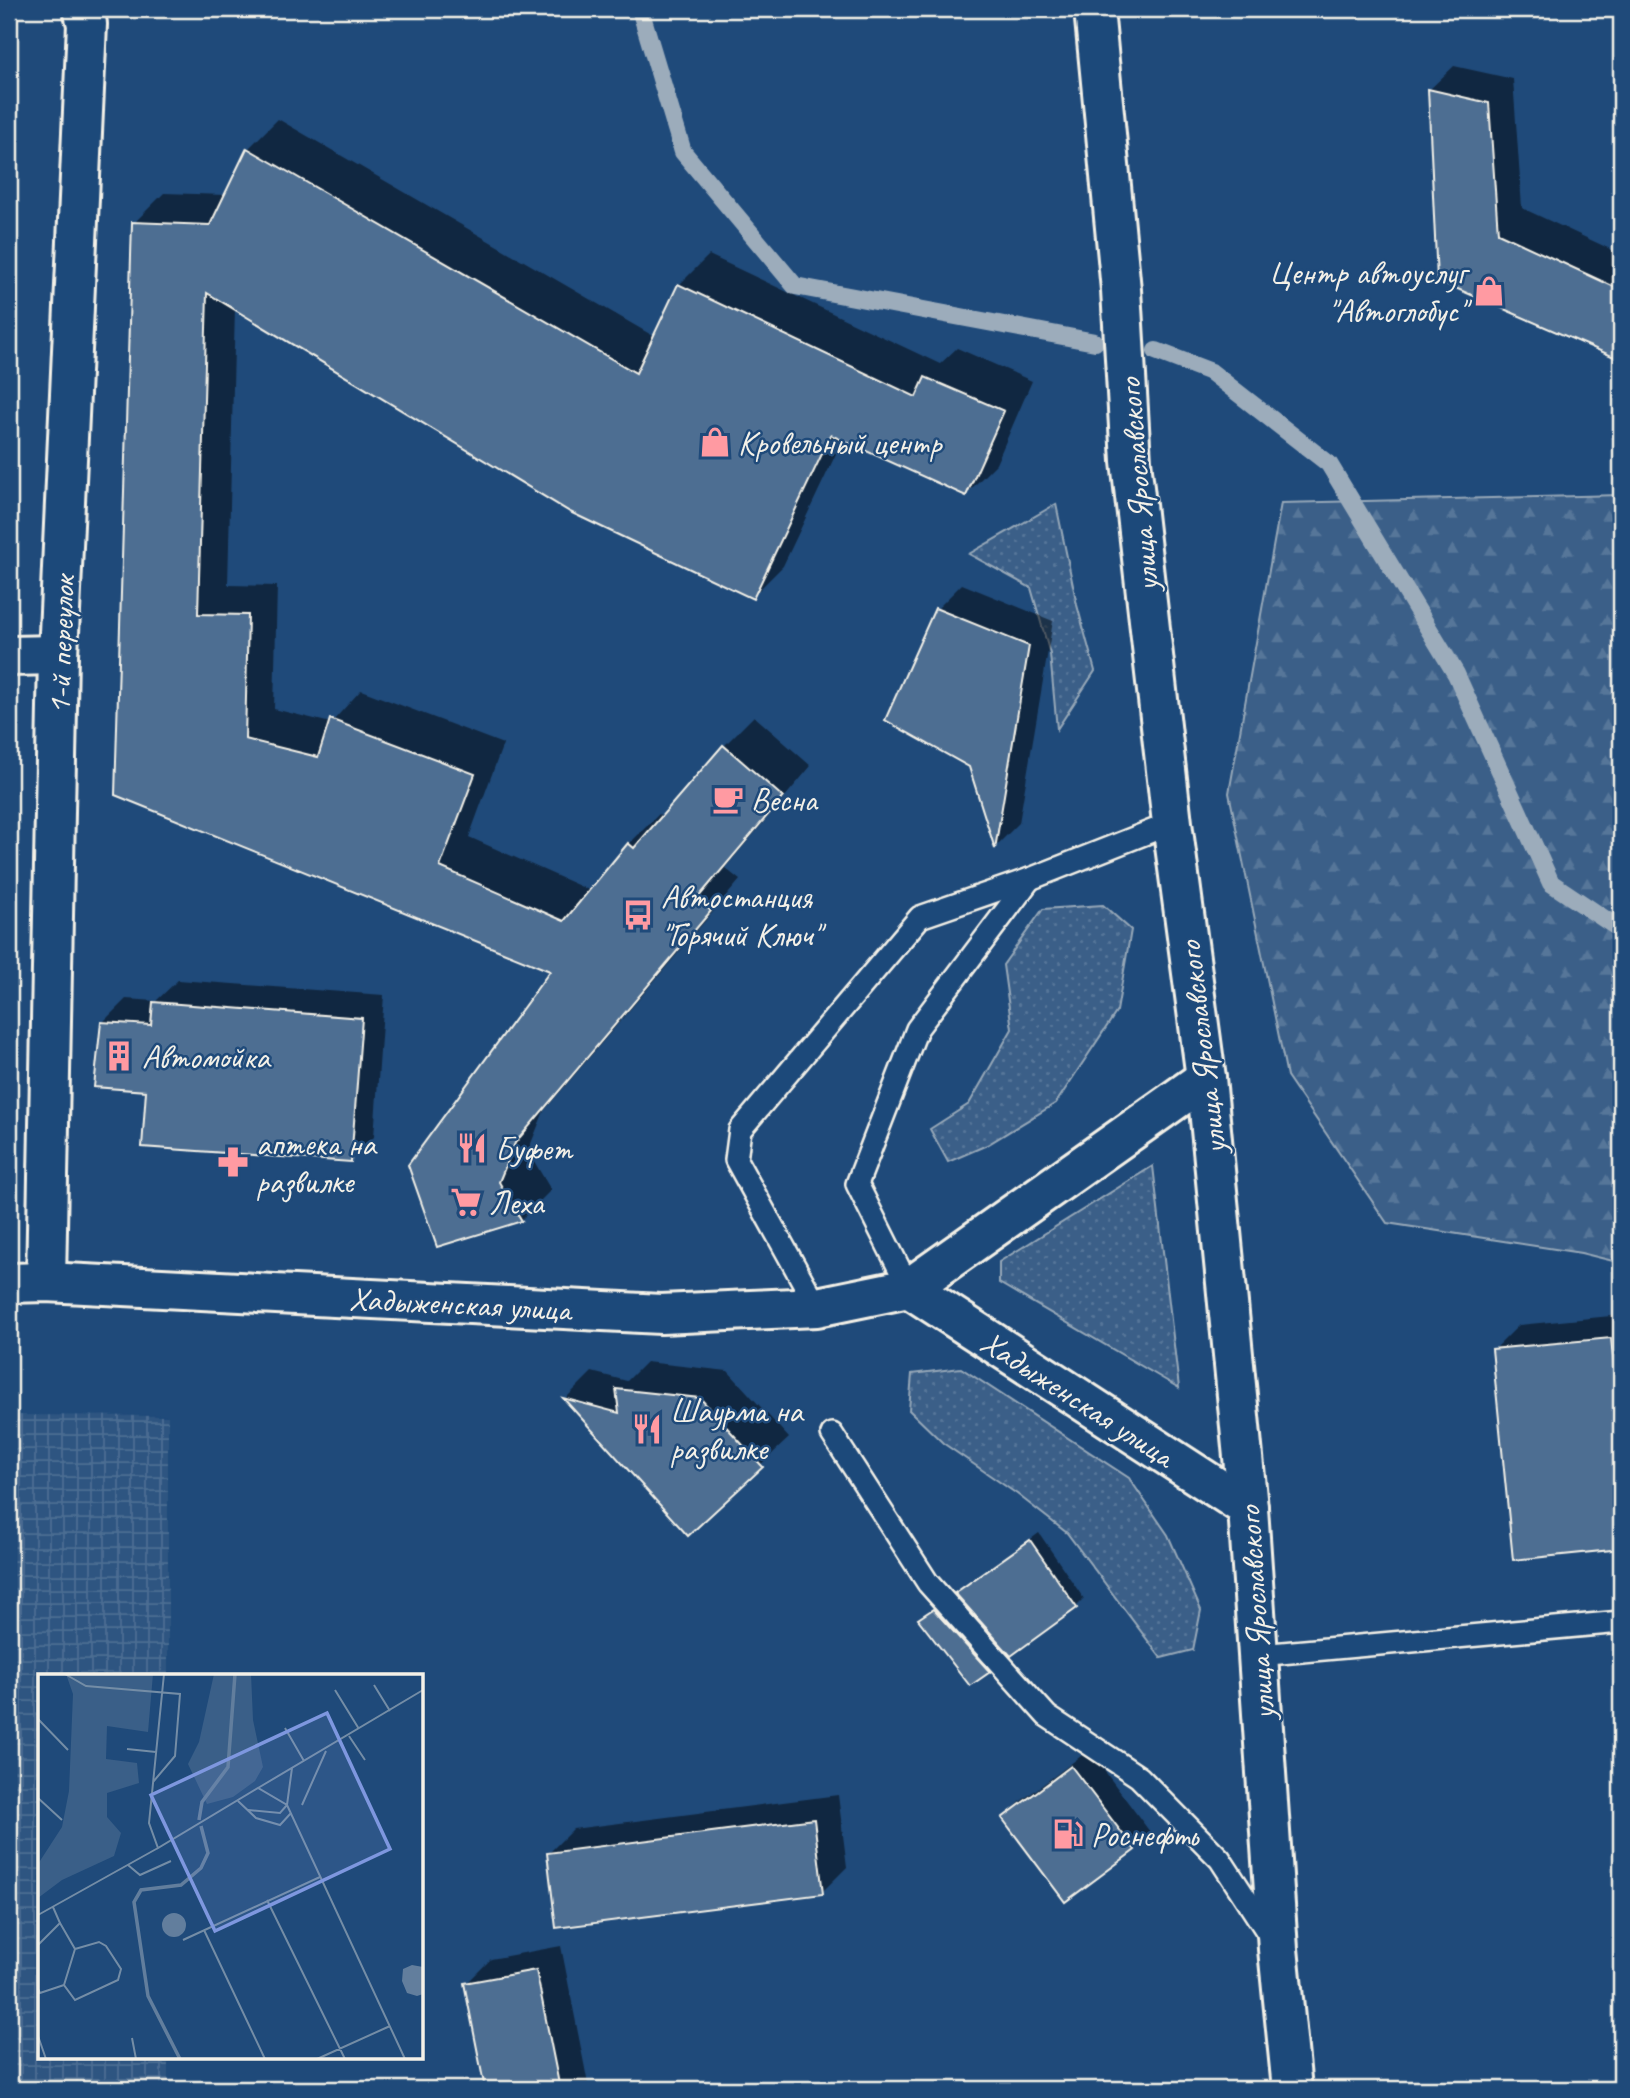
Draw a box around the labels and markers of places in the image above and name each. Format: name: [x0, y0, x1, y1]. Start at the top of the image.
place label: Центр автоуслуг "Автоглобус": [1269, 252, 1472, 332]
shop icon: Центр автоуслуг "Автоглобус": [1472, 274, 1506, 308]
place label: Кровельный центр: [738, 422, 943, 464]
shop icon: Кровельный центр: [698, 425, 732, 459]
place label: Весна: [751, 779, 819, 821]
cafe icon: Весна: [711, 782, 745, 816]
place label: Автостанция "Горячий Ключ": [661, 876, 827, 956]
bus stop icon: Автостанция "Горячий Ключ": [621, 898, 655, 932]
place label: Автомойка: [142, 1036, 272, 1078]
building icon: Автомойка: [102, 1039, 136, 1073]
place label: аптека на развилке: [256, 1123, 378, 1203]
place label: Буфет: [495, 1128, 574, 1170]
restaurant icon: Буфет: [455, 1131, 489, 1165]
pharmacy icon: аптека на развилке: [216, 1145, 250, 1179]
place label: Леха: [489, 1182, 545, 1224]
supermarket icon: Леха: [449, 1185, 483, 1219]
place label: Шаурма на развилке: [670, 1390, 805, 1470]
restaurant icon: Шаурма на развилке: [630, 1412, 664, 1446]
place label: Роснефть: [1091, 1814, 1200, 1856]
fuel station icon: Роснефть: [1051, 1817, 1085, 1851]

